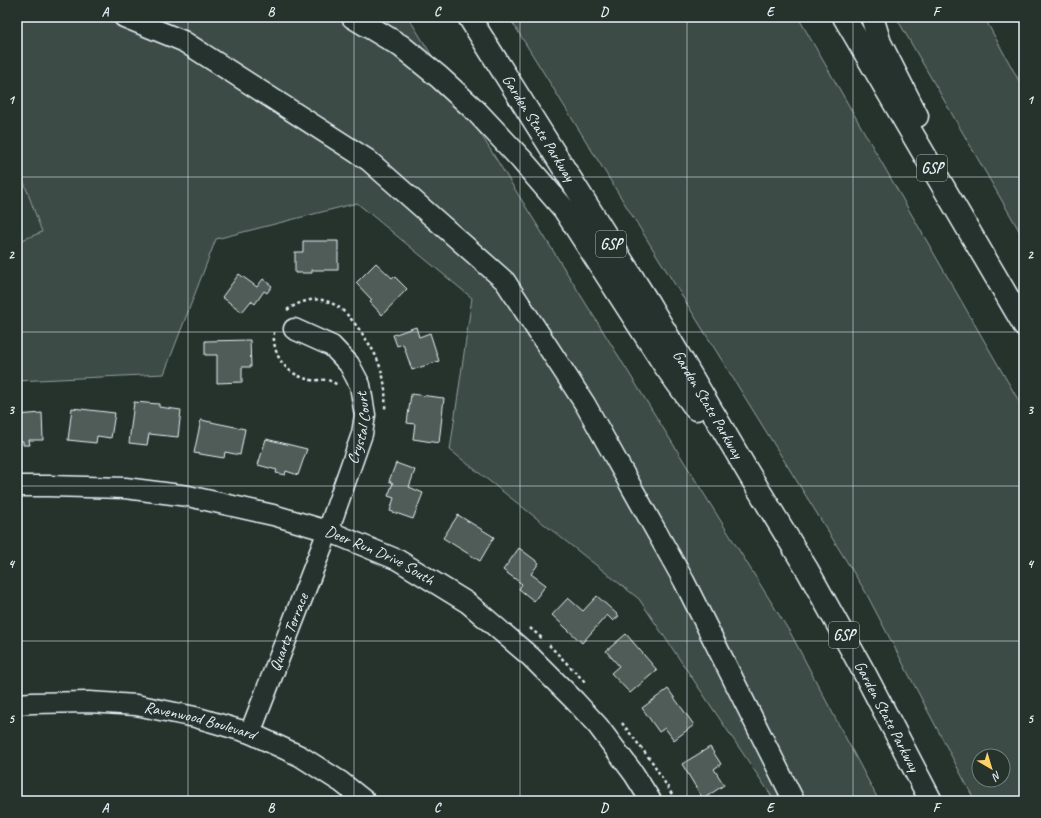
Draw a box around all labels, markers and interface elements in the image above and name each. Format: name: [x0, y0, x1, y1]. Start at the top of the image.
text: A: [102, 4, 110, 20]
text: B: [268, 4, 276, 20]
text: C: [434, 4, 442, 20]
text: D: [600, 4, 609, 20]
text: E: [767, 4, 776, 20]
text: F: [933, 4, 942, 20]
street label: Garden State Parkway: [498, 71, 580, 186]
text: 1: [8, 92, 16, 108]
text: 1: [1027, 92, 1035, 108]
road number: GSP: [917, 155, 947, 181]
road number: GSP: [596, 231, 626, 257]
text: 2: [8, 247, 15, 263]
text: 2: [1027, 247, 1034, 263]
street label: Garden State Parkway: [668, 346, 748, 463]
street label: Crystal Court: [342, 389, 375, 467]
text: 3: [8, 402, 15, 418]
text: 3: [1027, 402, 1034, 418]
street label: Deer Run Drive South: [322, 521, 439, 590]
text: 4: [8, 556, 16, 572]
text: 4: [1027, 556, 1035, 572]
street label: Quartz Terrace: [265, 589, 314, 674]
road number: GSP: [829, 622, 859, 648]
street label: Garden State Parkway: [850, 657, 925, 777]
street label: Ravenwood Boulevard: [143, 697, 262, 746]
text: 5: [8, 711, 15, 727]
text: 5: [1027, 711, 1034, 727]
north arrow: [971, 748, 1011, 788]
text: N: [988, 768, 1004, 785]
text: A: [102, 800, 110, 816]
text: B: [268, 800, 276, 816]
text: C: [434, 800, 442, 816]
text: D: [600, 800, 609, 816]
text: E: [767, 800, 776, 816]
text: F: [933, 800, 942, 816]

